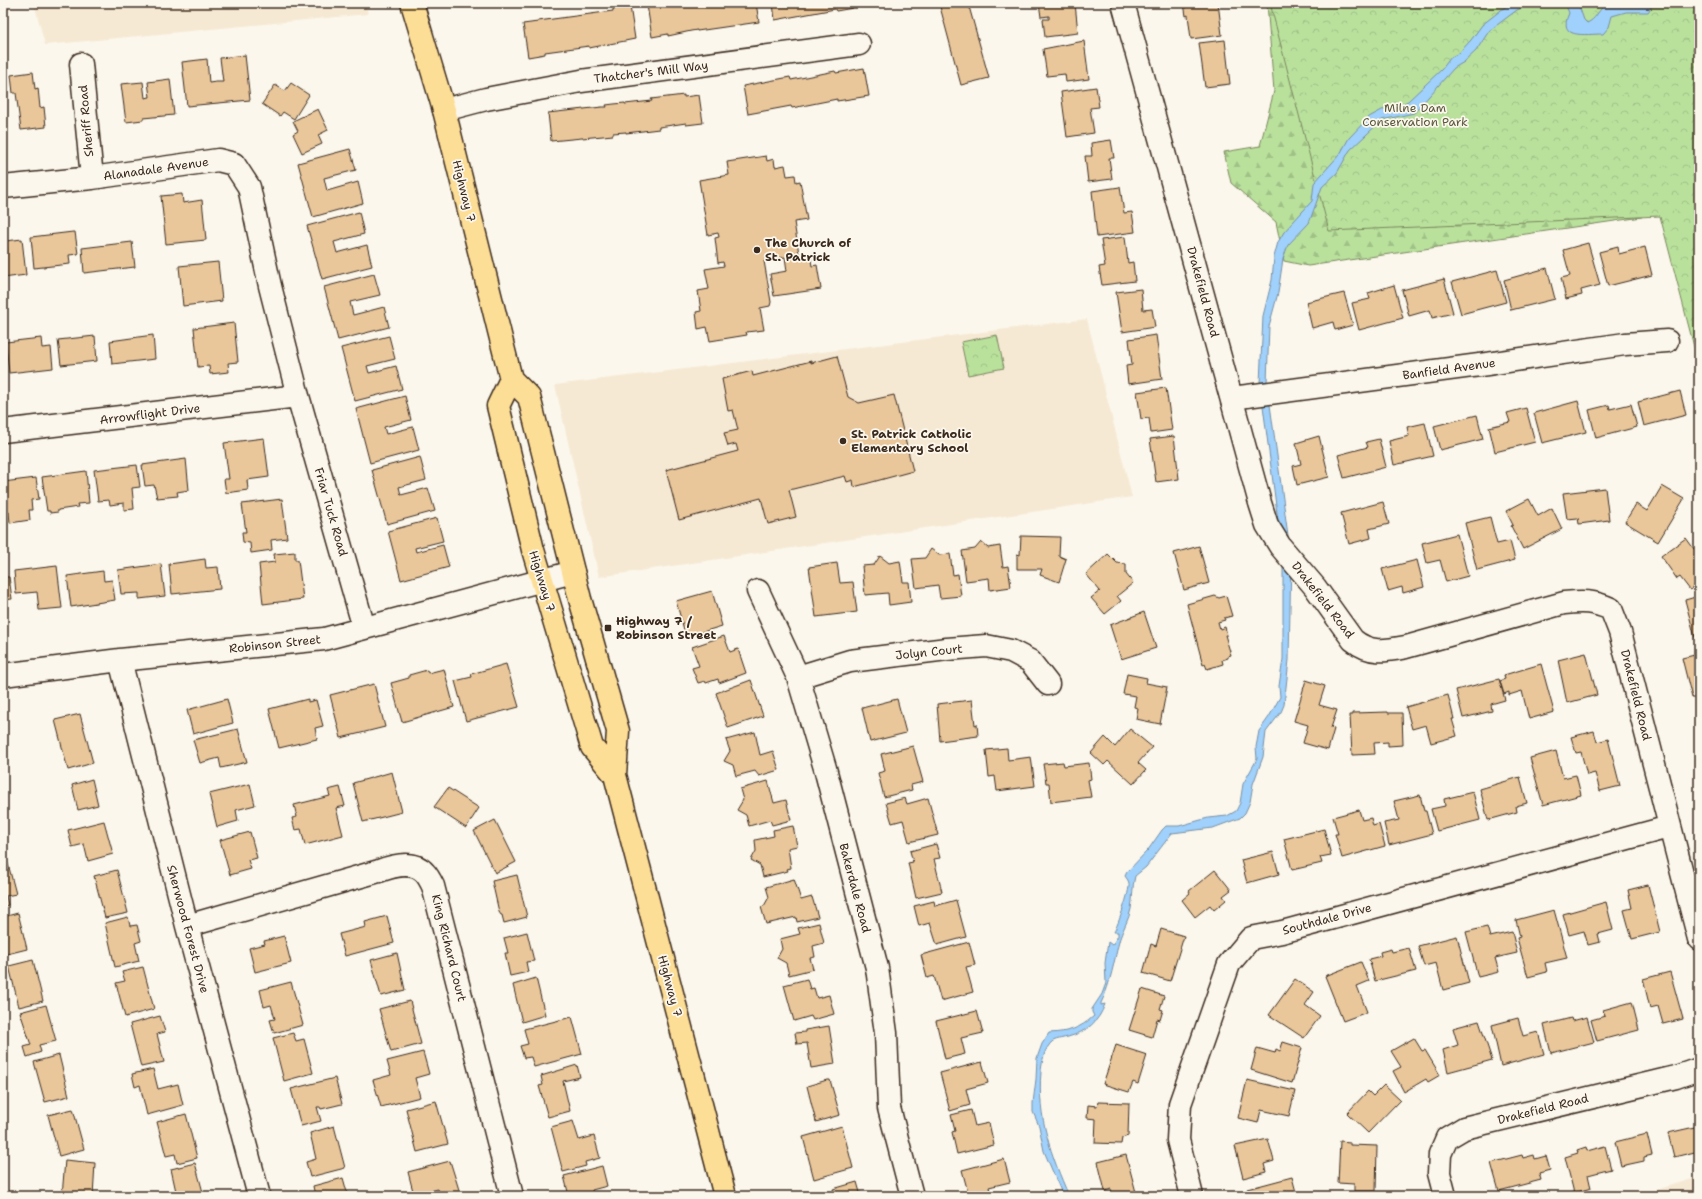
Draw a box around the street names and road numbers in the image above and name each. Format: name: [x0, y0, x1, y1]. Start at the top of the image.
street label: Thatcher's Mill Way: [593, 57, 709, 87]
street label: Sheriff Road: [75, 84, 97, 158]
street label: Alanadale Avenue: [102, 154, 210, 184]
street label: Highway 7: [449, 158, 479, 224]
street label: Drakefield Road: [1183, 245, 1223, 339]
street label: Banfield Avenue: [1401, 355, 1497, 383]
street label: Arrowflight Drive: [99, 400, 201, 428]
street label: Friar Tuck Road: [311, 466, 351, 559]
street label: Highway 7: [525, 548, 559, 614]
street label: Drakefield Road: [1288, 558, 1358, 642]
street label: Robinson Street: [228, 631, 322, 657]
street label: Jolyn Court: [895, 641, 963, 663]
street label: Drakefield Road: [1617, 648, 1655, 743]
street label: Bakerdale Road: [835, 841, 875, 935]
street label: Sherwood Forest Drive: [163, 863, 213, 995]
street label: King Richard Court: [428, 893, 470, 1003]
street label: Southdale Drive: [1281, 899, 1374, 939]
street label: Highway 7: [654, 953, 686, 1019]
street label: Drakefield Road: [1496, 1090, 1591, 1128]

